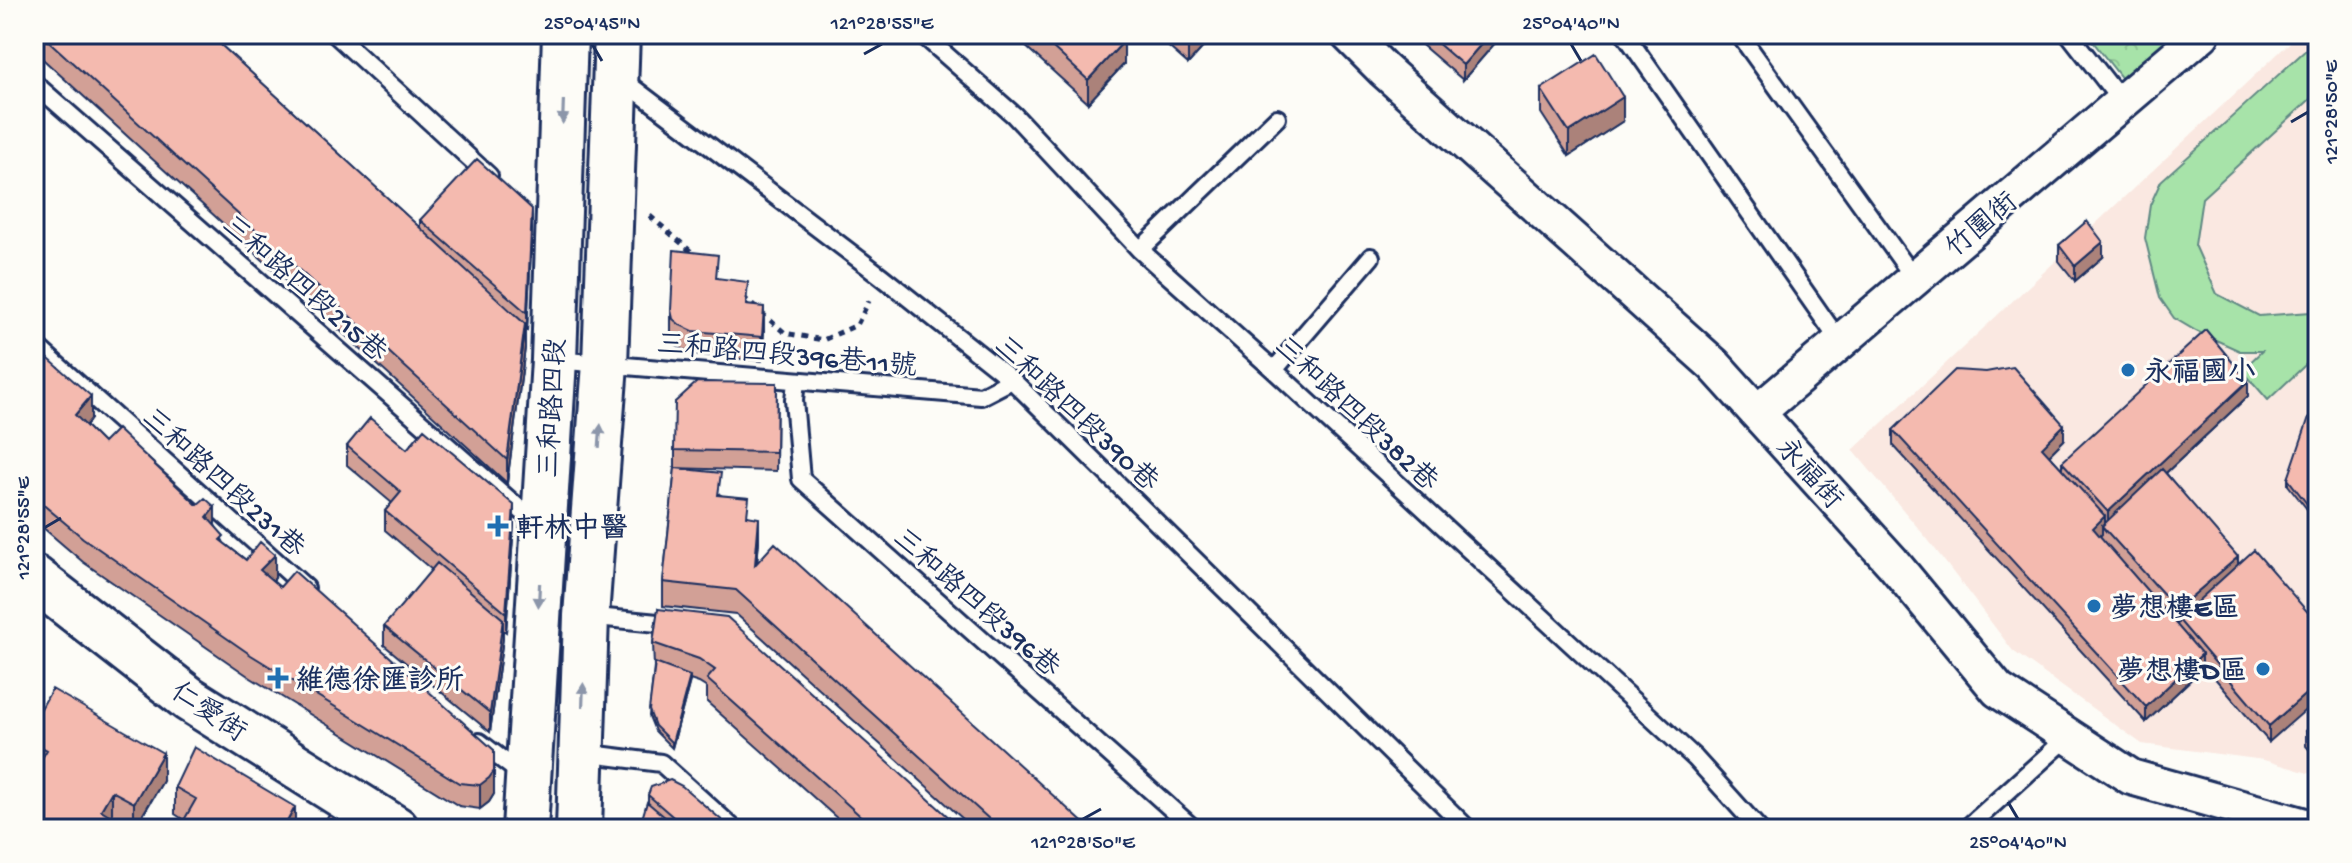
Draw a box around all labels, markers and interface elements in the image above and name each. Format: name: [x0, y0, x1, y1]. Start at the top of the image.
text: 25°04'45"N: [544, 14, 640, 37]
text: 121°28'55"E: [830, 14, 935, 37]
text: 25°04'40"N: [1522, 14, 1620, 37]
text: 121°28'50"E: [2322, 59, 2345, 165]
one-way arrow: [556, 100, 569, 125]
street label: 竹圍街: [1939, 186, 2026, 266]
street label: 三和路四段215巷: [214, 208, 394, 372]
street label: 三和路四段396巷11號: [655, 328, 918, 385]
street label: 三和路四段390巷: [986, 329, 1166, 500]
street label: 三和路四段382巷: [1266, 330, 1446, 500]
street label: 三和路四段: [532, 337, 575, 479]
place label: 永福國小: [2144, 357, 2256, 391]
marker: 永福國小: [2119, 361, 2137, 379]
street label: 三和路四段231巷: [134, 401, 312, 567]
one-way arrow: [594, 423, 607, 448]
street label: 永福街: [1767, 431, 1850, 517]
text: 121°28'55"E: [14, 475, 37, 580]
place label: 軒林中醫: [516, 512, 628, 547]
marker: 軒林中醫: [487, 515, 509, 537]
street label: 三和路四段396巷: [885, 521, 1067, 687]
one-way arrow: [533, 583, 546, 608]
place label: 夢想樓E區: [2110, 593, 2239, 627]
marker: 夢想樓E區: [2085, 597, 2103, 615]
place label: 夢想樓D區: [2117, 656, 2247, 690]
marker: 夢想樓D區: [2254, 660, 2272, 678]
place label: 維德徐匯診所: [296, 665, 464, 699]
marker: 維德徐匯診所: [267, 667, 289, 689]
street label: 仁愛街: [163, 675, 253, 751]
one-way arrow: [577, 682, 590, 707]
text: 121°28'50"E: [1030, 833, 1136, 856]
text: 25°04'40"N: [1969, 833, 2067, 856]

